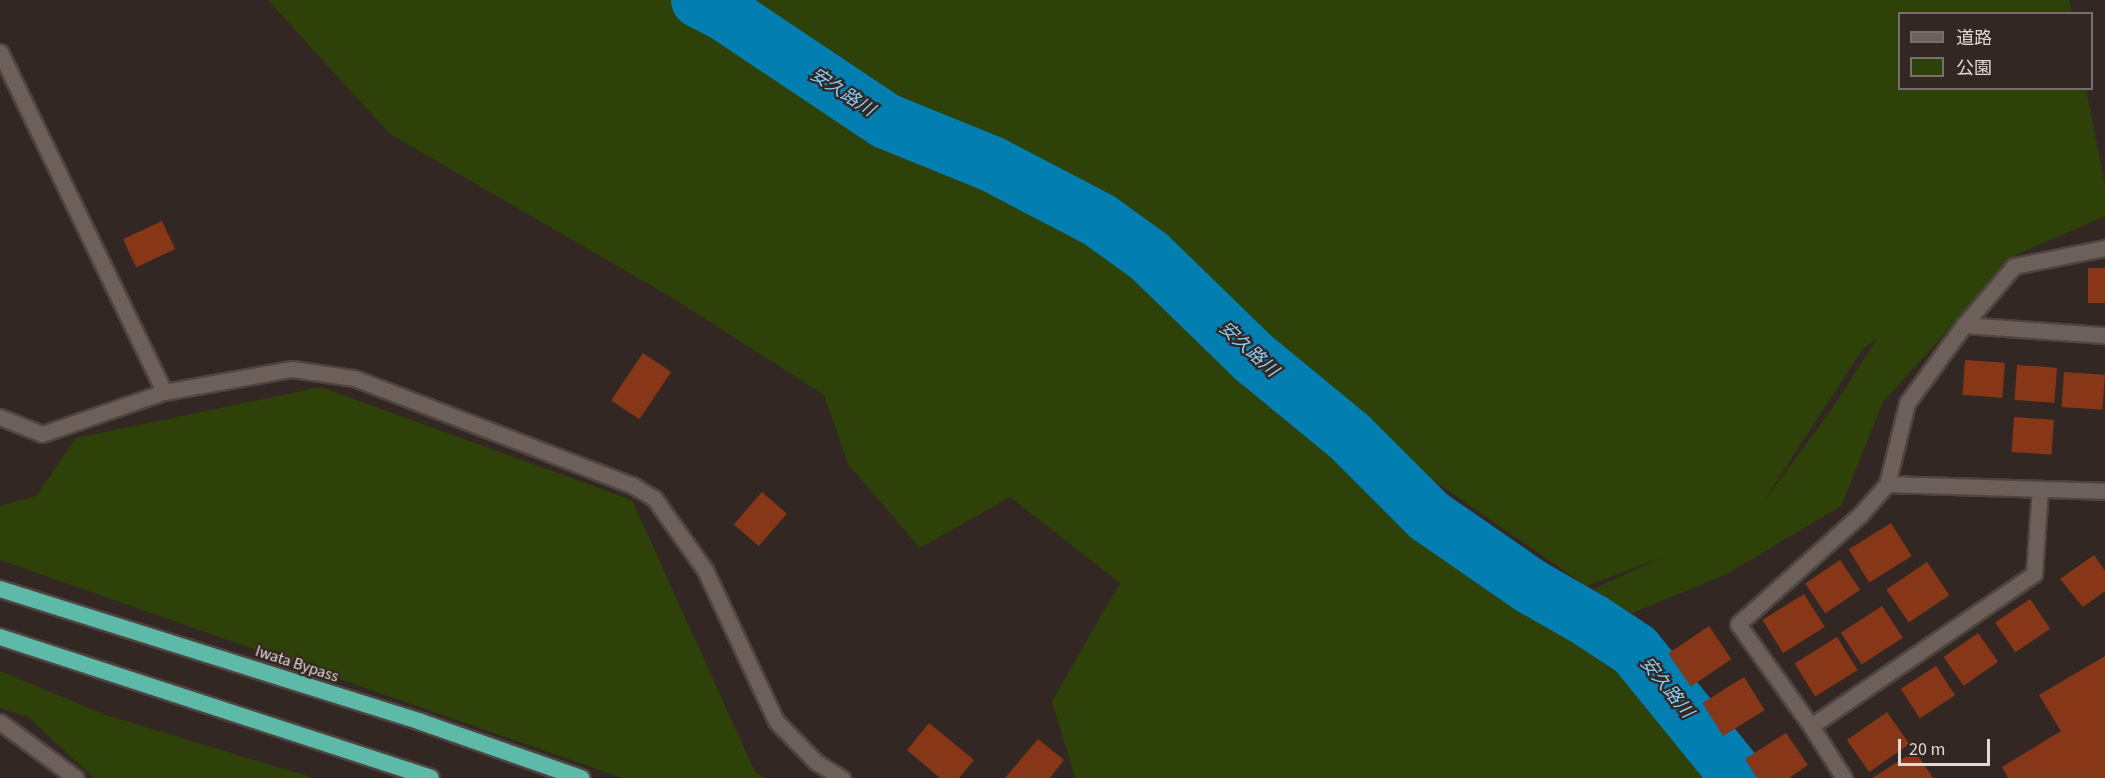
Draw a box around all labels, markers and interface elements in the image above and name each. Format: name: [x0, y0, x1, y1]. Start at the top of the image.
legend: [1898, 12, 2093, 90]
text: 道路: [1956, 26, 1992, 51]
text: 公園: [1956, 56, 1992, 81]
water label: 安久路川: [806, 64, 878, 122]
water label: 安久路川: [1214, 318, 1282, 382]
street label: Iwata Bypass: [253, 642, 341, 686]
water label: 安久路川: [1635, 653, 1697, 723]
scale bar: [1901, 727, 1992, 765]
text: 20 m: [1909, 737, 1945, 762]

